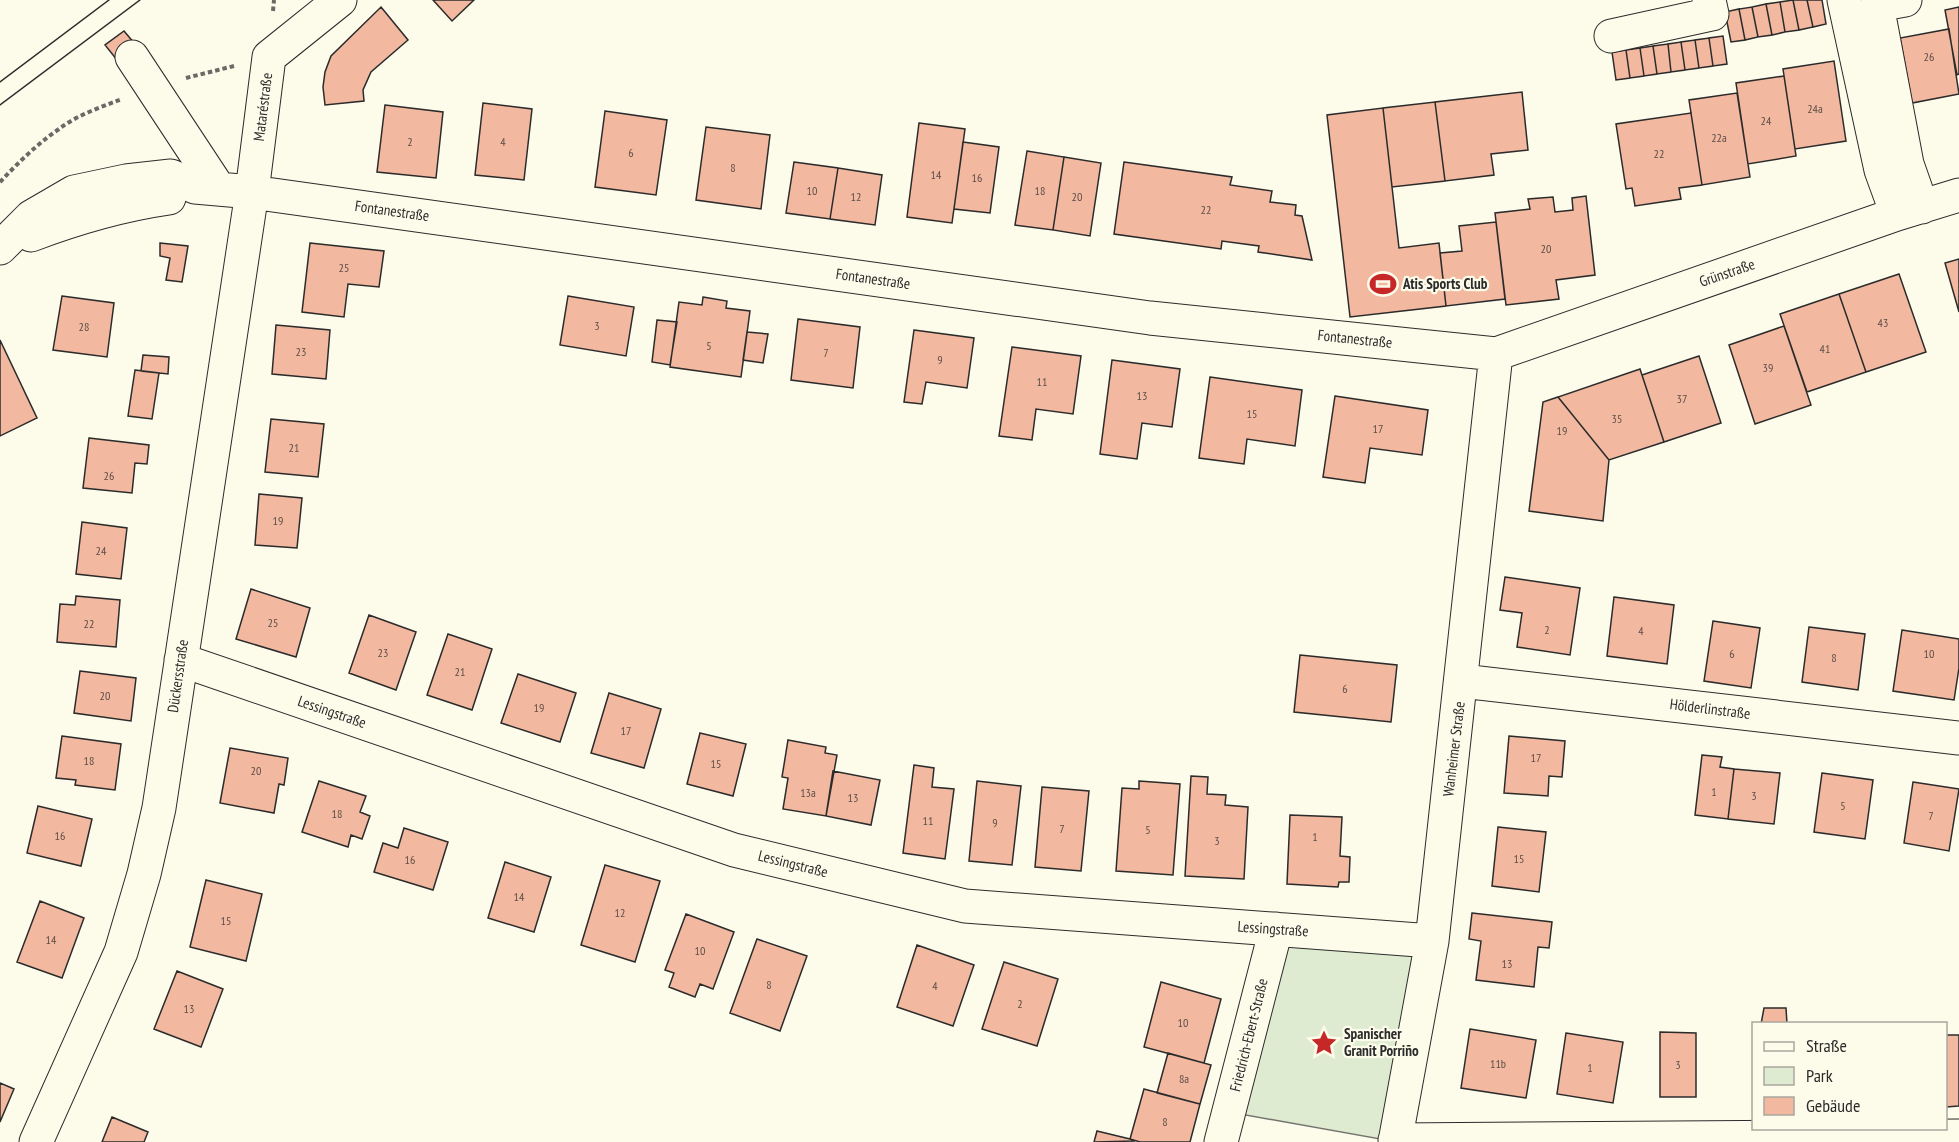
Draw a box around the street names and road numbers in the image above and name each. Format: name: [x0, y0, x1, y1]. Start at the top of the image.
street label: Mataréstraße: [249, 72, 276, 142]
street label: Fontanestraße: [354, 196, 431, 225]
street label: Grünstraße: [1697, 254, 1757, 291]
street label: Fontanestraße: [835, 264, 912, 293]
street label: Fontanestraße: [1317, 325, 1393, 352]
street label: Dückersstraße: [163, 638, 192, 714]
street label: Lessingstraße: [295, 691, 369, 732]
street label: Hölderlinstraße: [1669, 694, 1751, 723]
street label: Wanheimer Straße: [1438, 700, 1469, 798]
street label: Lessingstraße: [756, 846, 830, 881]
street label: Lessingstraße: [1237, 917, 1309, 940]
street label: Friedrich-Ebert-Straße: [1225, 976, 1272, 1093]

